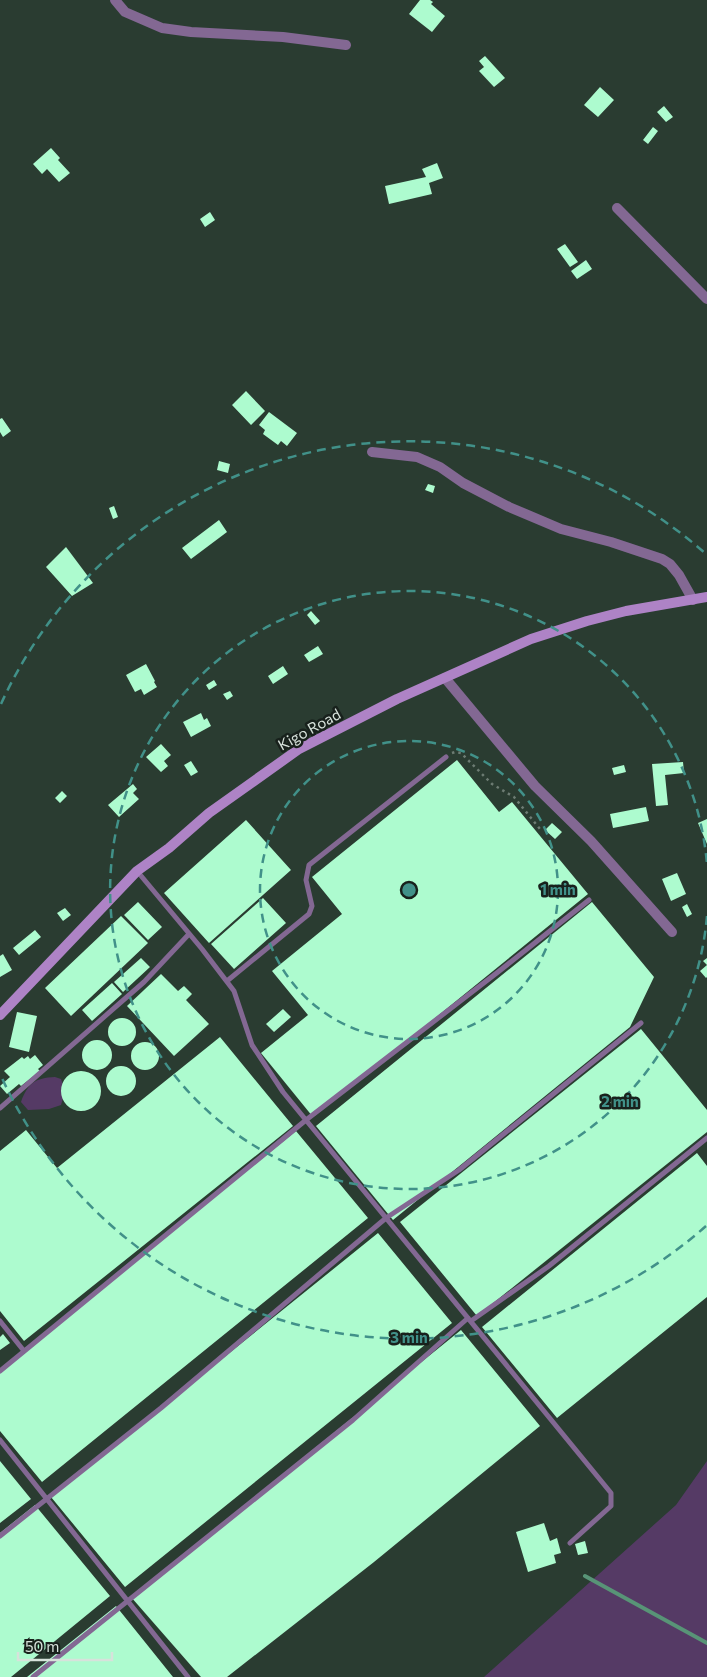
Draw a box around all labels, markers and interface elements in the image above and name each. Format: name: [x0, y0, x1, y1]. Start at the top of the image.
street label: Kigo Road: [275, 704, 343, 754]
text: 1 min: [540, 880, 576, 898]
centre of rings: [400, 881, 418, 899]
text: 2 min: [601, 1092, 639, 1110]
text: 3 min: [390, 1328, 428, 1346]
scale bar: [18, 1630, 111, 1662]
text: 50 m: [25, 1637, 59, 1655]

